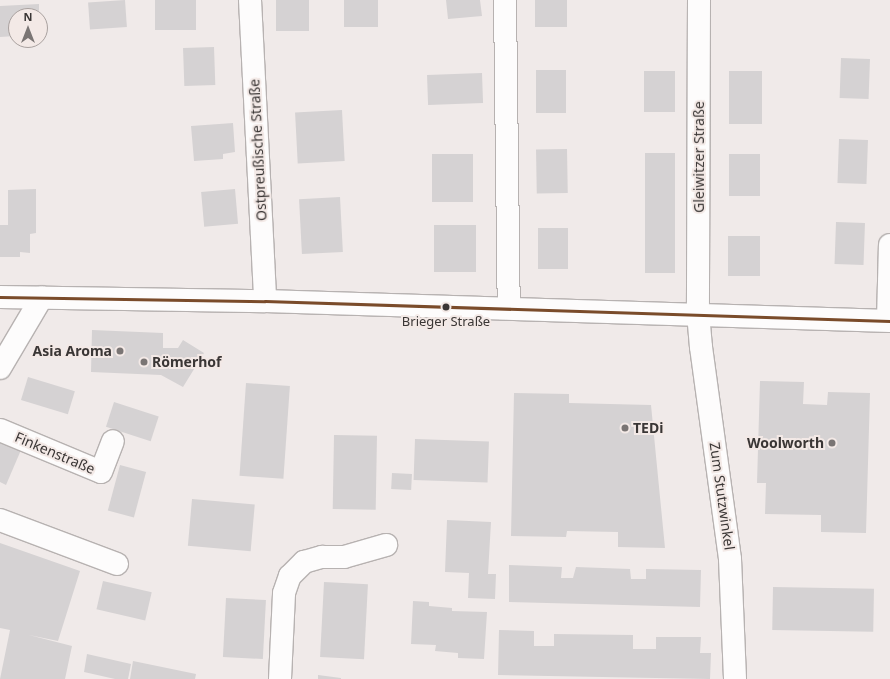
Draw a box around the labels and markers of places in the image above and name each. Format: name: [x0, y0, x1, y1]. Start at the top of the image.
marker: Brieger Straße: [441, 302, 451, 312]
place label: Brieger Straße: [402, 313, 490, 329]
place label: Asia Aroma: [33, 343, 112, 359]
marker: Asia Aroma: [115, 346, 125, 356]
place label: Römerhof: [152, 354, 221, 370]
marker: Römerhof: [139, 357, 149, 367]
place label: TEDi: [633, 420, 663, 436]
marker: TEDi: [620, 423, 630, 433]
place label: Woolworth: [747, 435, 824, 451]
marker: Woolworth: [827, 438, 837, 448]

